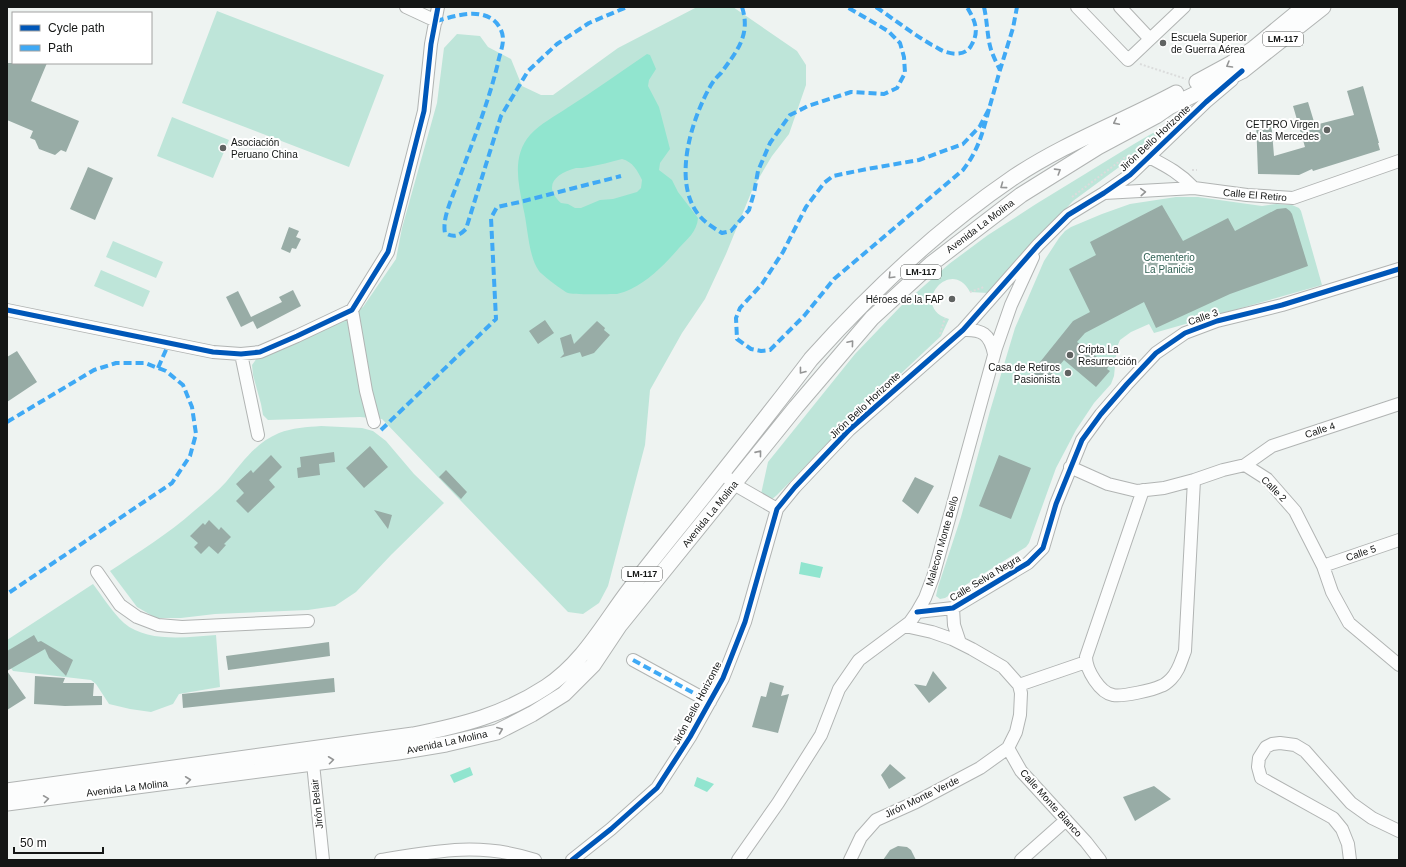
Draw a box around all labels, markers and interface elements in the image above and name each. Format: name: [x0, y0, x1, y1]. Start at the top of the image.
legend: [12, 12, 152, 64]
text: Cycle path: [48, 21, 105, 35]
place label: Escuela Superior de Guerra Aérea: [1171, 32, 1248, 55]
road number: LM-117: [1263, 32, 1303, 46]
marker: Escuela Superior de Guerra Aérea: [1158, 38, 1168, 48]
text: Path: [48, 41, 73, 55]
one-way arrow: [1225, 60, 1233, 67]
street label: Jirón Bello Horizonte: [1118, 102, 1193, 173]
one-way arrow: [1113, 117, 1120, 125]
place label: CETPRO Virgen de las Mercedes: [1246, 119, 1319, 142]
marker: CETPRO Virgen de las Mercedes: [1322, 125, 1332, 135]
place label: Asociación Peruano China: [231, 137, 298, 160]
marker: Asociación Peruano China: [218, 143, 228, 153]
one-way arrow: [1054, 169, 1061, 176]
one-way arrow: [1000, 181, 1007, 189]
one-way arrow: [1140, 187, 1146, 196]
street label: Calle El Retiro: [1223, 187, 1288, 203]
street label: Avenida La Molina: [944, 197, 1016, 255]
park label: Cementerio La Planicie: [1143, 252, 1195, 275]
road number: LM-117: [901, 265, 941, 279]
one-way arrow: [888, 271, 896, 279]
place label: Héroes de la FAP: [866, 294, 944, 305]
marker: Héroes de la FAP: [947, 294, 957, 304]
street label: Calle 3: [1186, 307, 1220, 327]
one-way arrow: [846, 340, 853, 347]
place label: Cripta La Resurrección: [1078, 344, 1137, 367]
marker: Cripta La Resurrección: [1065, 350, 1075, 360]
place label: Casa de Retiros Pasionista: [988, 362, 1060, 385]
one-way arrow: [800, 367, 807, 374]
marker: Casa de Retiros Pasionista: [1063, 368, 1073, 378]
street label: Jirón Bello Horizonte: [828, 369, 903, 440]
street label: Calle 4: [1303, 420, 1337, 440]
one-way arrow: [754, 451, 761, 458]
street label: Calle 2: [1259, 474, 1289, 504]
street label: Avenida La Molina: [680, 478, 740, 549]
street label: Malecon Monte Bello: [924, 494, 960, 587]
street label: Calle 5: [1344, 543, 1378, 563]
street label: Calle Selva Negra: [948, 552, 1023, 603]
road number: LM-117: [622, 567, 662, 581]
street label: Jirón Bello Horizonte: [670, 659, 724, 746]
one-way arrow: [496, 727, 503, 735]
street label: Avenida La Molina: [406, 728, 489, 756]
one-way arrow: [328, 756, 334, 765]
street label: Calle Monte Blanco: [1018, 767, 1084, 839]
street label: Jirón Monte Verde: [883, 774, 961, 820]
one-way arrow: [185, 776, 192, 785]
street label: Avenida La Molina: [86, 777, 169, 798]
street label: Jirón Belair: [309, 778, 325, 829]
one-way arrow: [43, 795, 49, 804]
scale bar: [14, 829, 103, 855]
text: 50 m: [20, 836, 47, 850]

